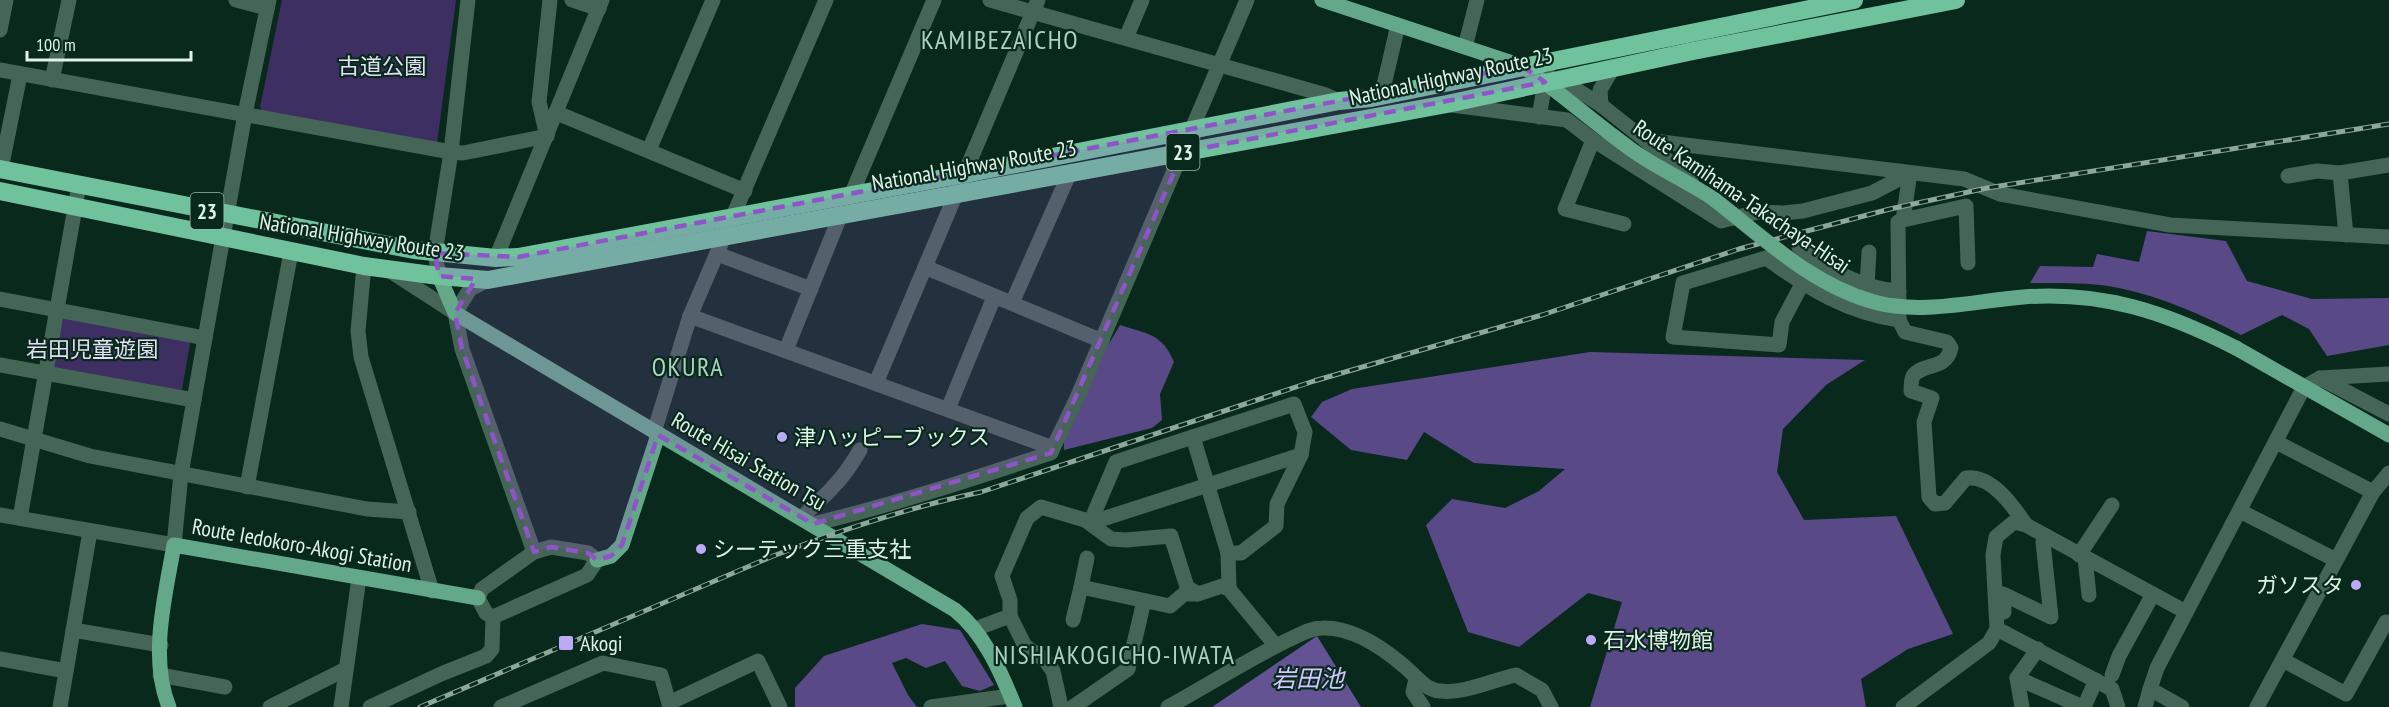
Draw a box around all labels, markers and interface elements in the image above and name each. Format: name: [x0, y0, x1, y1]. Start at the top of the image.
district label: KAMIBEZAICHO: [921, 23, 1079, 56]
scale bar: [27, 24, 190, 62]
text: 100 m: [36, 33, 76, 56]
street label: National Highway Route 23: [1347, 41, 1555, 111]
park label: 古道公園: [338, 52, 426, 80]
street label: Route Kamihama-Takachaya-Hisai: [1628, 113, 1856, 279]
street label: National Highway Route 23: [870, 133, 1078, 197]
road number: 23: [1166, 134, 1200, 170]
road number: 23: [190, 193, 224, 229]
street label: National Highway Route 23: [257, 207, 467, 267]
park label: 岩田児童遊園: [26, 335, 158, 363]
district label: OKURA: [652, 350, 724, 383]
street label: Route Hisai Station Tsu: [667, 405, 831, 517]
place label: 津ハッピーブックス: [794, 423, 990, 451]
marker: 津ハッピーブックス: [775, 430, 789, 444]
street label: Route Iedokoro-Akogi Station: [190, 512, 414, 578]
place label: シーテック三重支社: [713, 535, 911, 563]
marker: シーテック三重支社: [694, 542, 708, 556]
place label: ガソスタ: [2256, 571, 2344, 599]
marker: ガソスタ: [2349, 578, 2363, 592]
place label: 石水博物館: [1603, 626, 1713, 654]
place label: Akogi: [580, 629, 623, 657]
marker: 石水博物館: [1584, 633, 1598, 647]
marker: Akogi: [557, 634, 575, 652]
district label: NISHIAKOGICHO-IWATA: [994, 638, 1236, 671]
water label: 岩田池: [1272, 663, 1346, 694]

